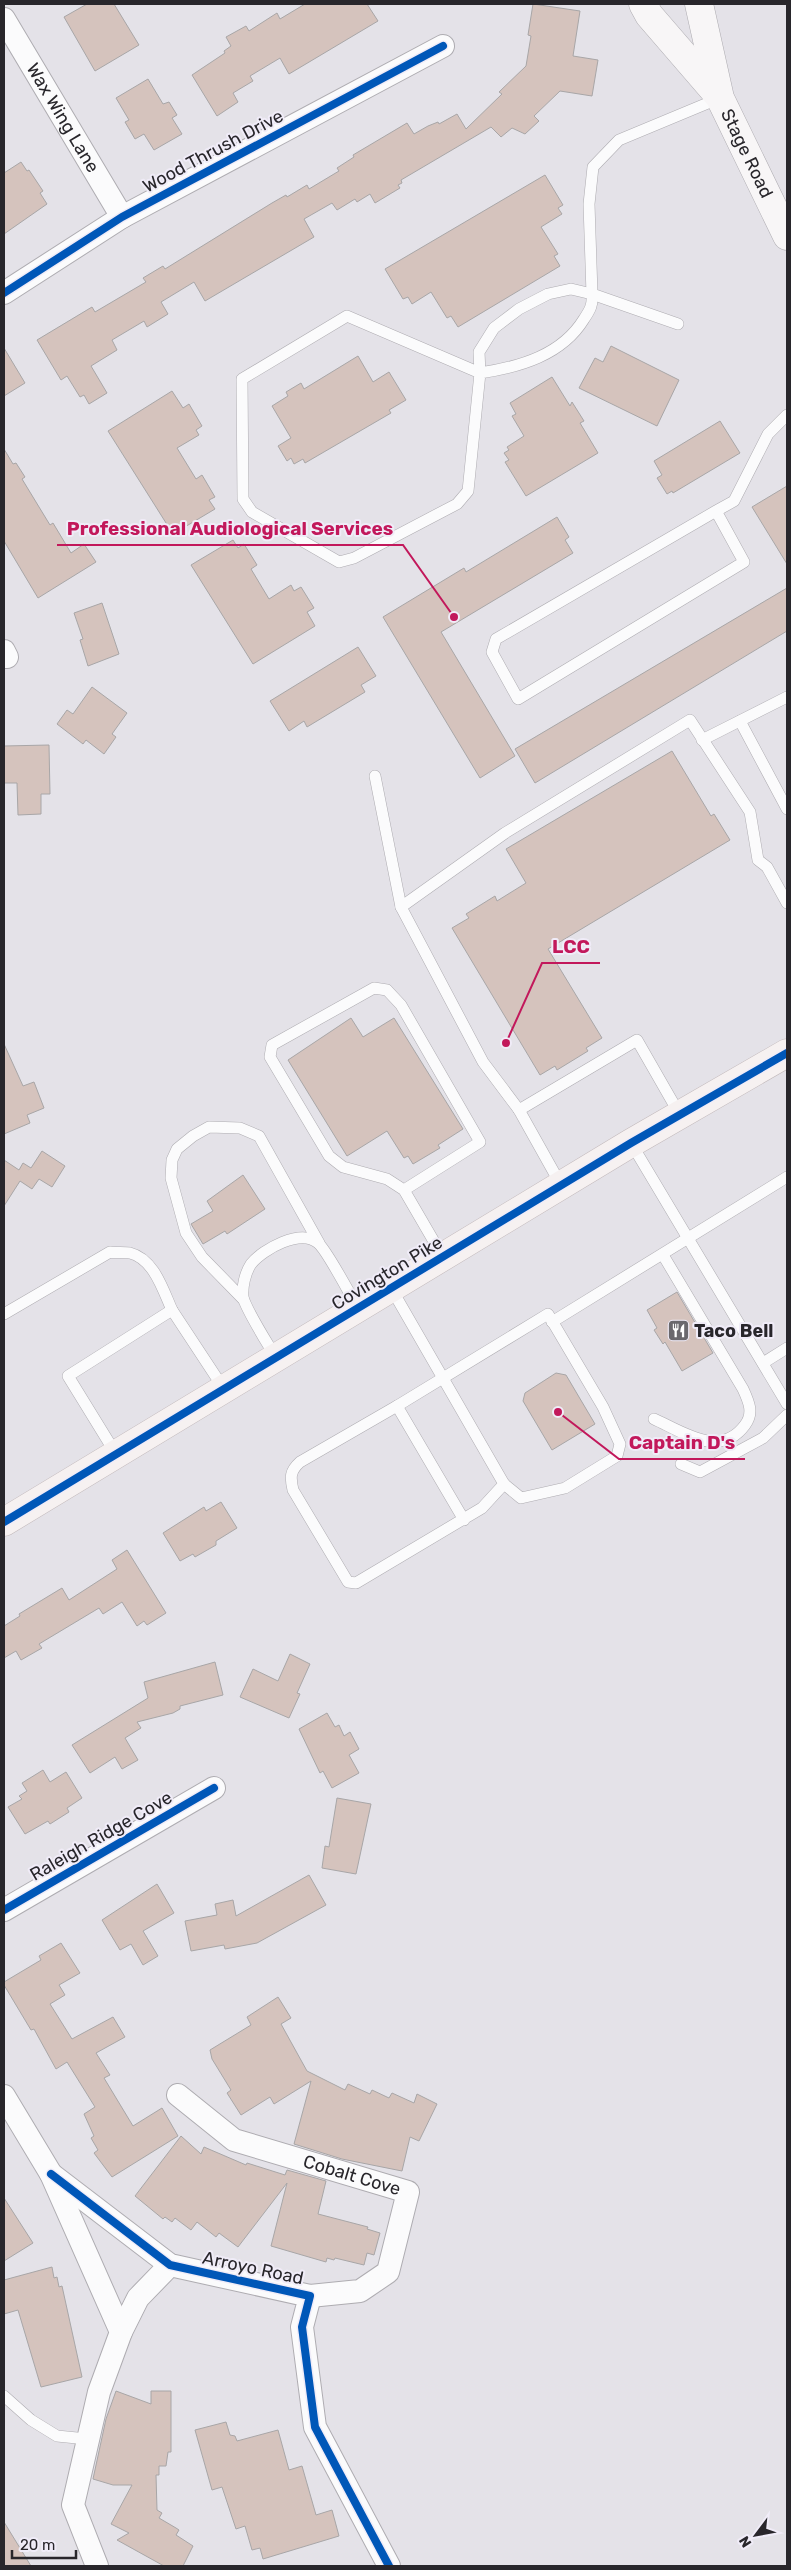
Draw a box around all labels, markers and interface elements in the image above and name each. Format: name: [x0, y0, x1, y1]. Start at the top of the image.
street label: Wax Wing Lane: [22, 59, 104, 177]
street label: Wood Thrush Drive: [139, 105, 287, 197]
street label: Stage Road: [716, 105, 778, 202]
callout: Professional Audiological Services: [57, 511, 403, 545]
text: Professional Audiological Services: [67, 517, 393, 540]
callout: LCC: [542, 929, 600, 963]
text: LCC: [552, 935, 590, 958]
street label: Covington Pike: [328, 1231, 446, 1315]
restaurant icon: Taco Bell: [666, 1319, 690, 1343]
place label: Taco Bell: [694, 1320, 773, 1342]
callout: Captain D's: [619, 1425, 745, 1459]
text: Captain D's: [629, 1431, 735, 1454]
street label: Raleigh Ridge Cove: [26, 1786, 176, 1886]
street label: Cobalt Cove: [301, 2150, 403, 2200]
street label: Arroyo Road: [201, 2247, 305, 2289]
north arrow: [731, 2510, 781, 2560]
scale bar: [12, 2528, 76, 2560]
text: N: [736, 2533, 755, 2550]
text: 20 m: [20, 2536, 55, 2554]

